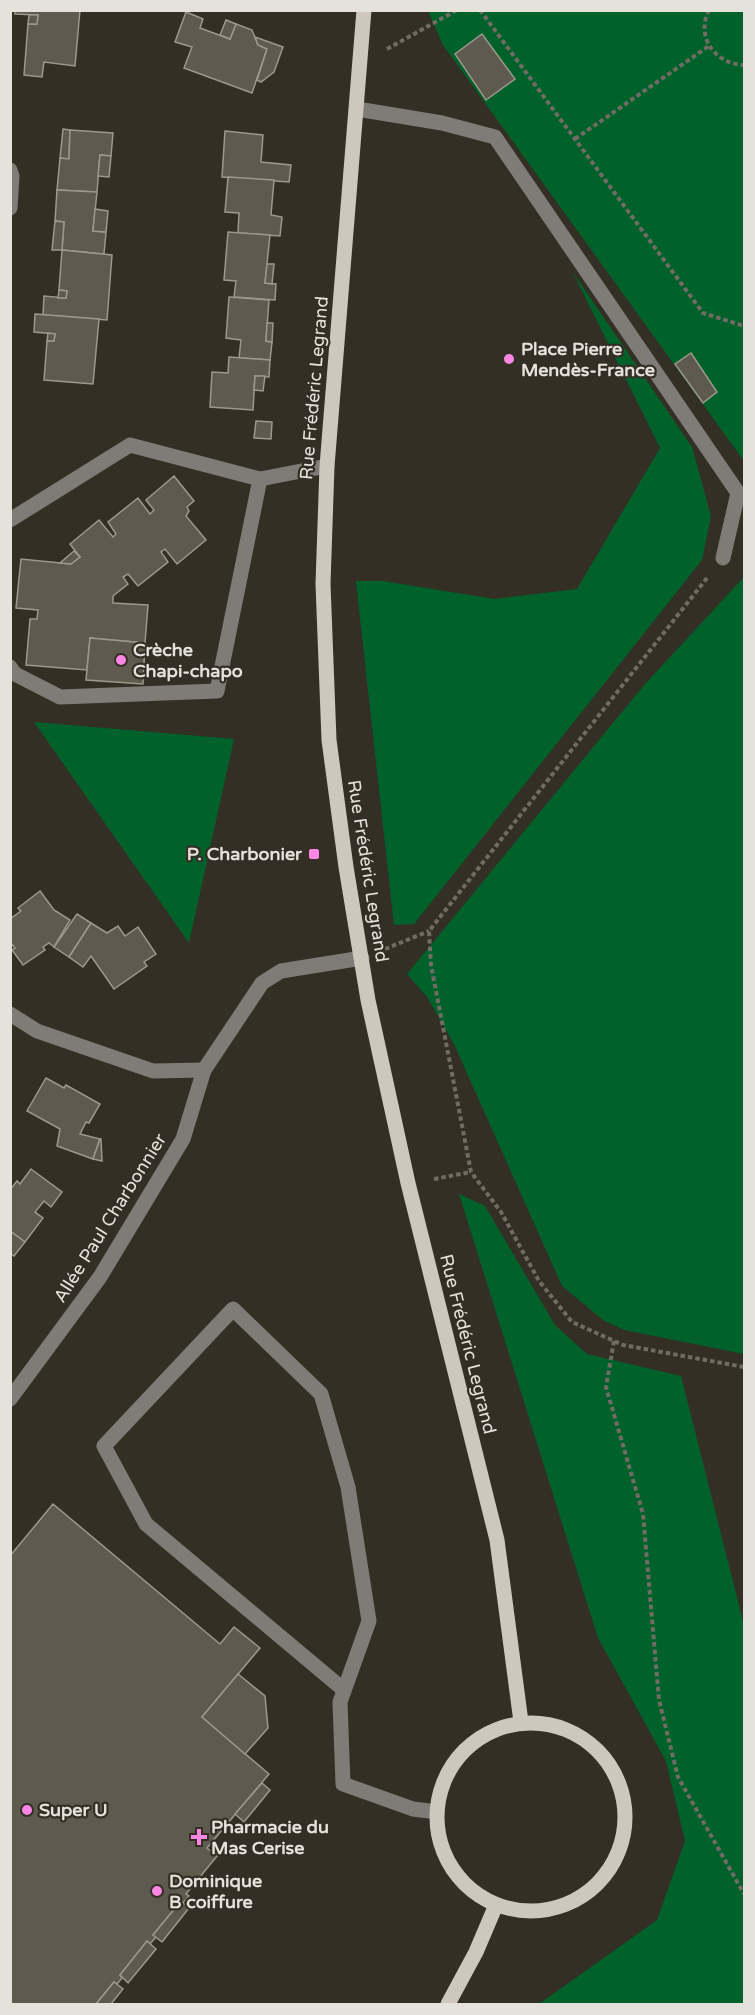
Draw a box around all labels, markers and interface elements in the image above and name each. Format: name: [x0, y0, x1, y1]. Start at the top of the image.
street label: Rue Frédéric Legrand: [295, 295, 333, 481]
place label: Place Pierre Mendès-France: [521, 338, 655, 381]
marker: Place Pierre Mendès-France: [502, 352, 516, 366]
place label: Crèche Chapi-chapo: [133, 639, 243, 682]
marker: Crèche Chapi-chapo: [114, 653, 128, 667]
street label: Rue Frédéric Legrand: [343, 778, 393, 964]
place label: P. Charbonier: [187, 843, 303, 865]
marker: P. Charbonier: [307, 847, 321, 861]
street label: Allée Paul Charbonnier: [49, 1129, 171, 1307]
street label: Rue Frédéric Legrand: [435, 1252, 501, 1436]
place label: Super U: [39, 1799, 108, 1821]
marker: Super U: [20, 1803, 34, 1817]
place label: Pharmacie du Mas Cerise: [211, 1816, 329, 1859]
marker: Pharmacie du Mas Cerise: [192, 1830, 206, 1844]
place label: Dominique B coiffure: [169, 1870, 262, 1913]
marker: Dominique B coiffure: [150, 1884, 164, 1898]

